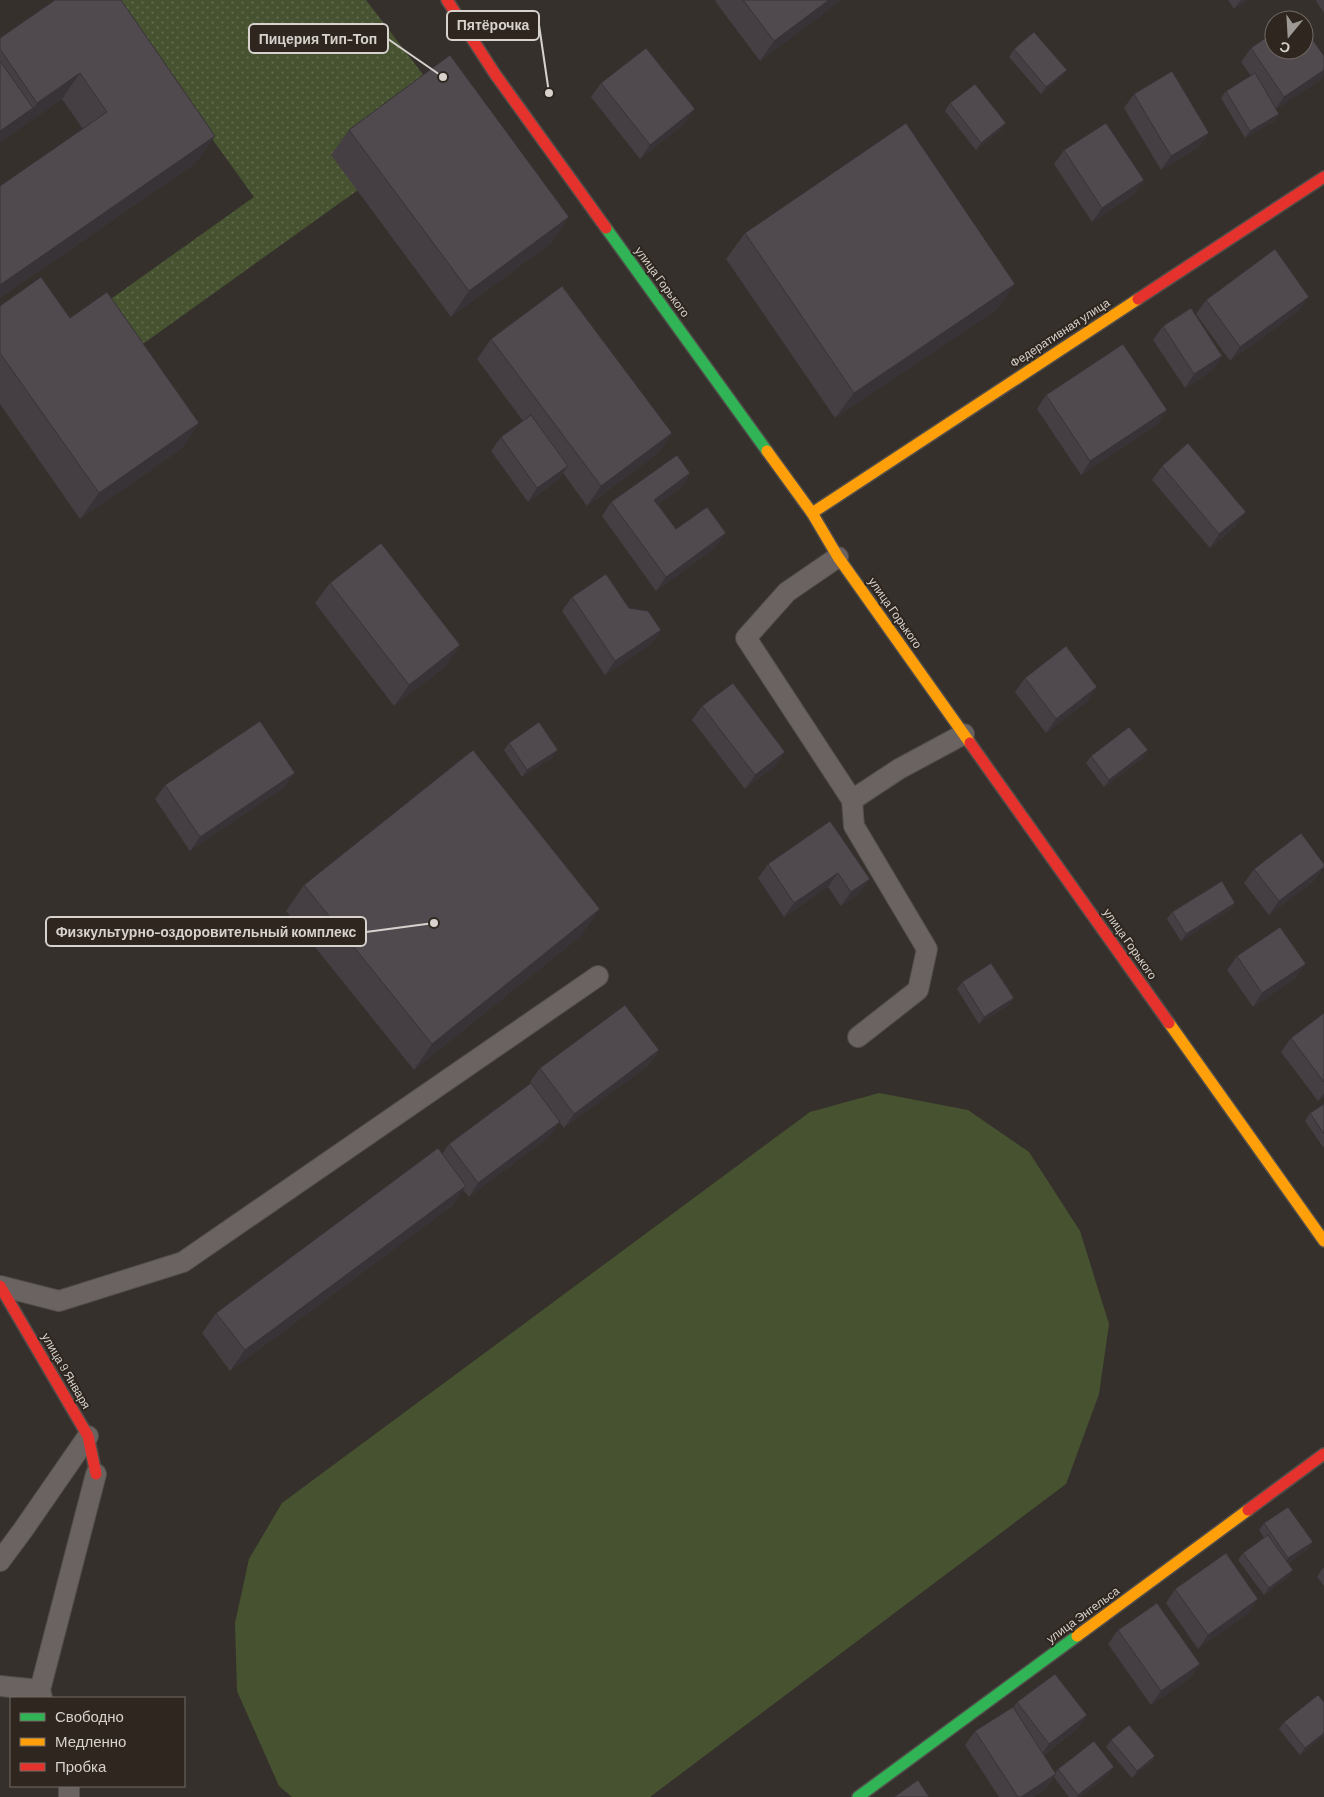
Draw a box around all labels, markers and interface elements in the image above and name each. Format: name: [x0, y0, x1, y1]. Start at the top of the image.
north arrow: [1264, 10, 1314, 60]
callout: Пятёрочка: [447, 11, 539, 40]
text: Пятёрочка: [457, 16, 529, 33]
callout: Пицерия Тип-Топ: [249, 24, 388, 53]
text: Пицерия Тип-Топ: [259, 30, 377, 47]
text: С: [1277, 38, 1292, 57]
street label: улица Горького: [632, 244, 693, 320]
street label: Федеративная улица: [1007, 295, 1113, 370]
street label: улица Горького: [865, 574, 926, 651]
street label: улица Горького: [1100, 905, 1161, 982]
callout: Физкультурно-оздоровительный комплекс: [46, 917, 366, 946]
text: Физкультурно-оздоровительный комплекс: [56, 923, 357, 940]
street label: улица 9 Января: [39, 1330, 94, 1411]
street label: улица Энгельса: [1043, 1583, 1123, 1646]
legend: [10, 1697, 185, 1787]
text: Свободно: [55, 1707, 124, 1725]
text: Медленно: [55, 1732, 126, 1750]
text: Пробка: [55, 1757, 107, 1775]

